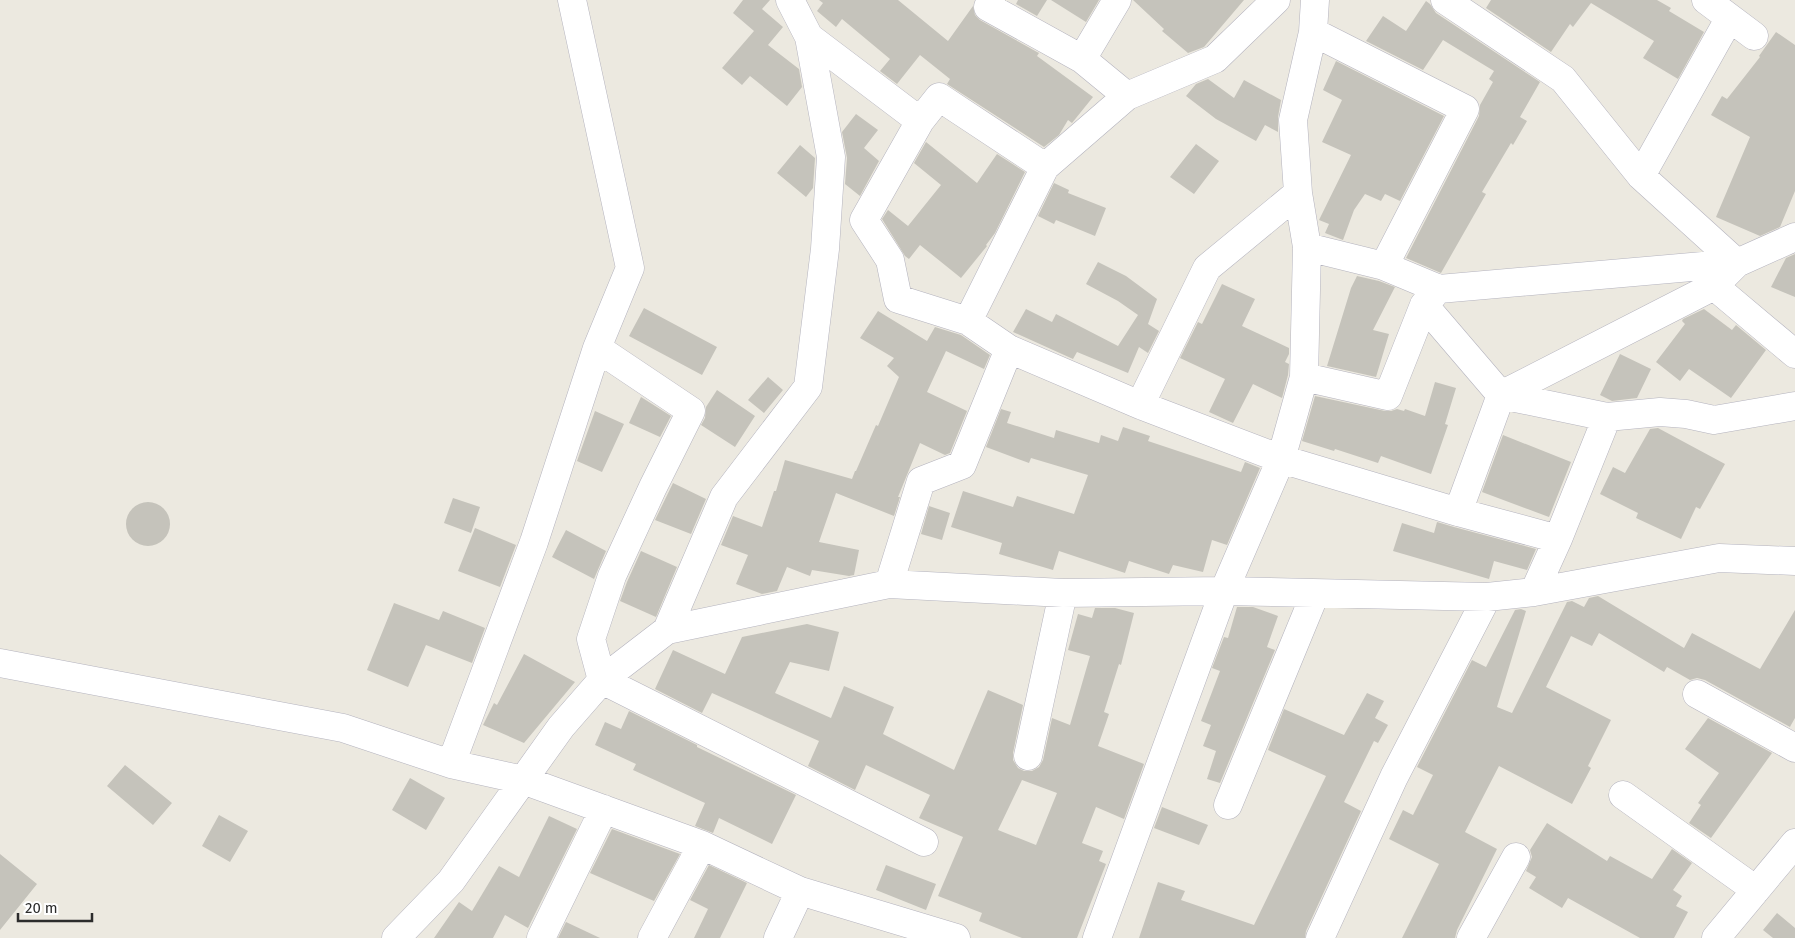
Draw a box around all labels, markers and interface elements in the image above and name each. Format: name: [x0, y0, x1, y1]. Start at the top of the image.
scale bar: [18, 890, 91, 922]
text: 20 m: [25, 899, 58, 917]

